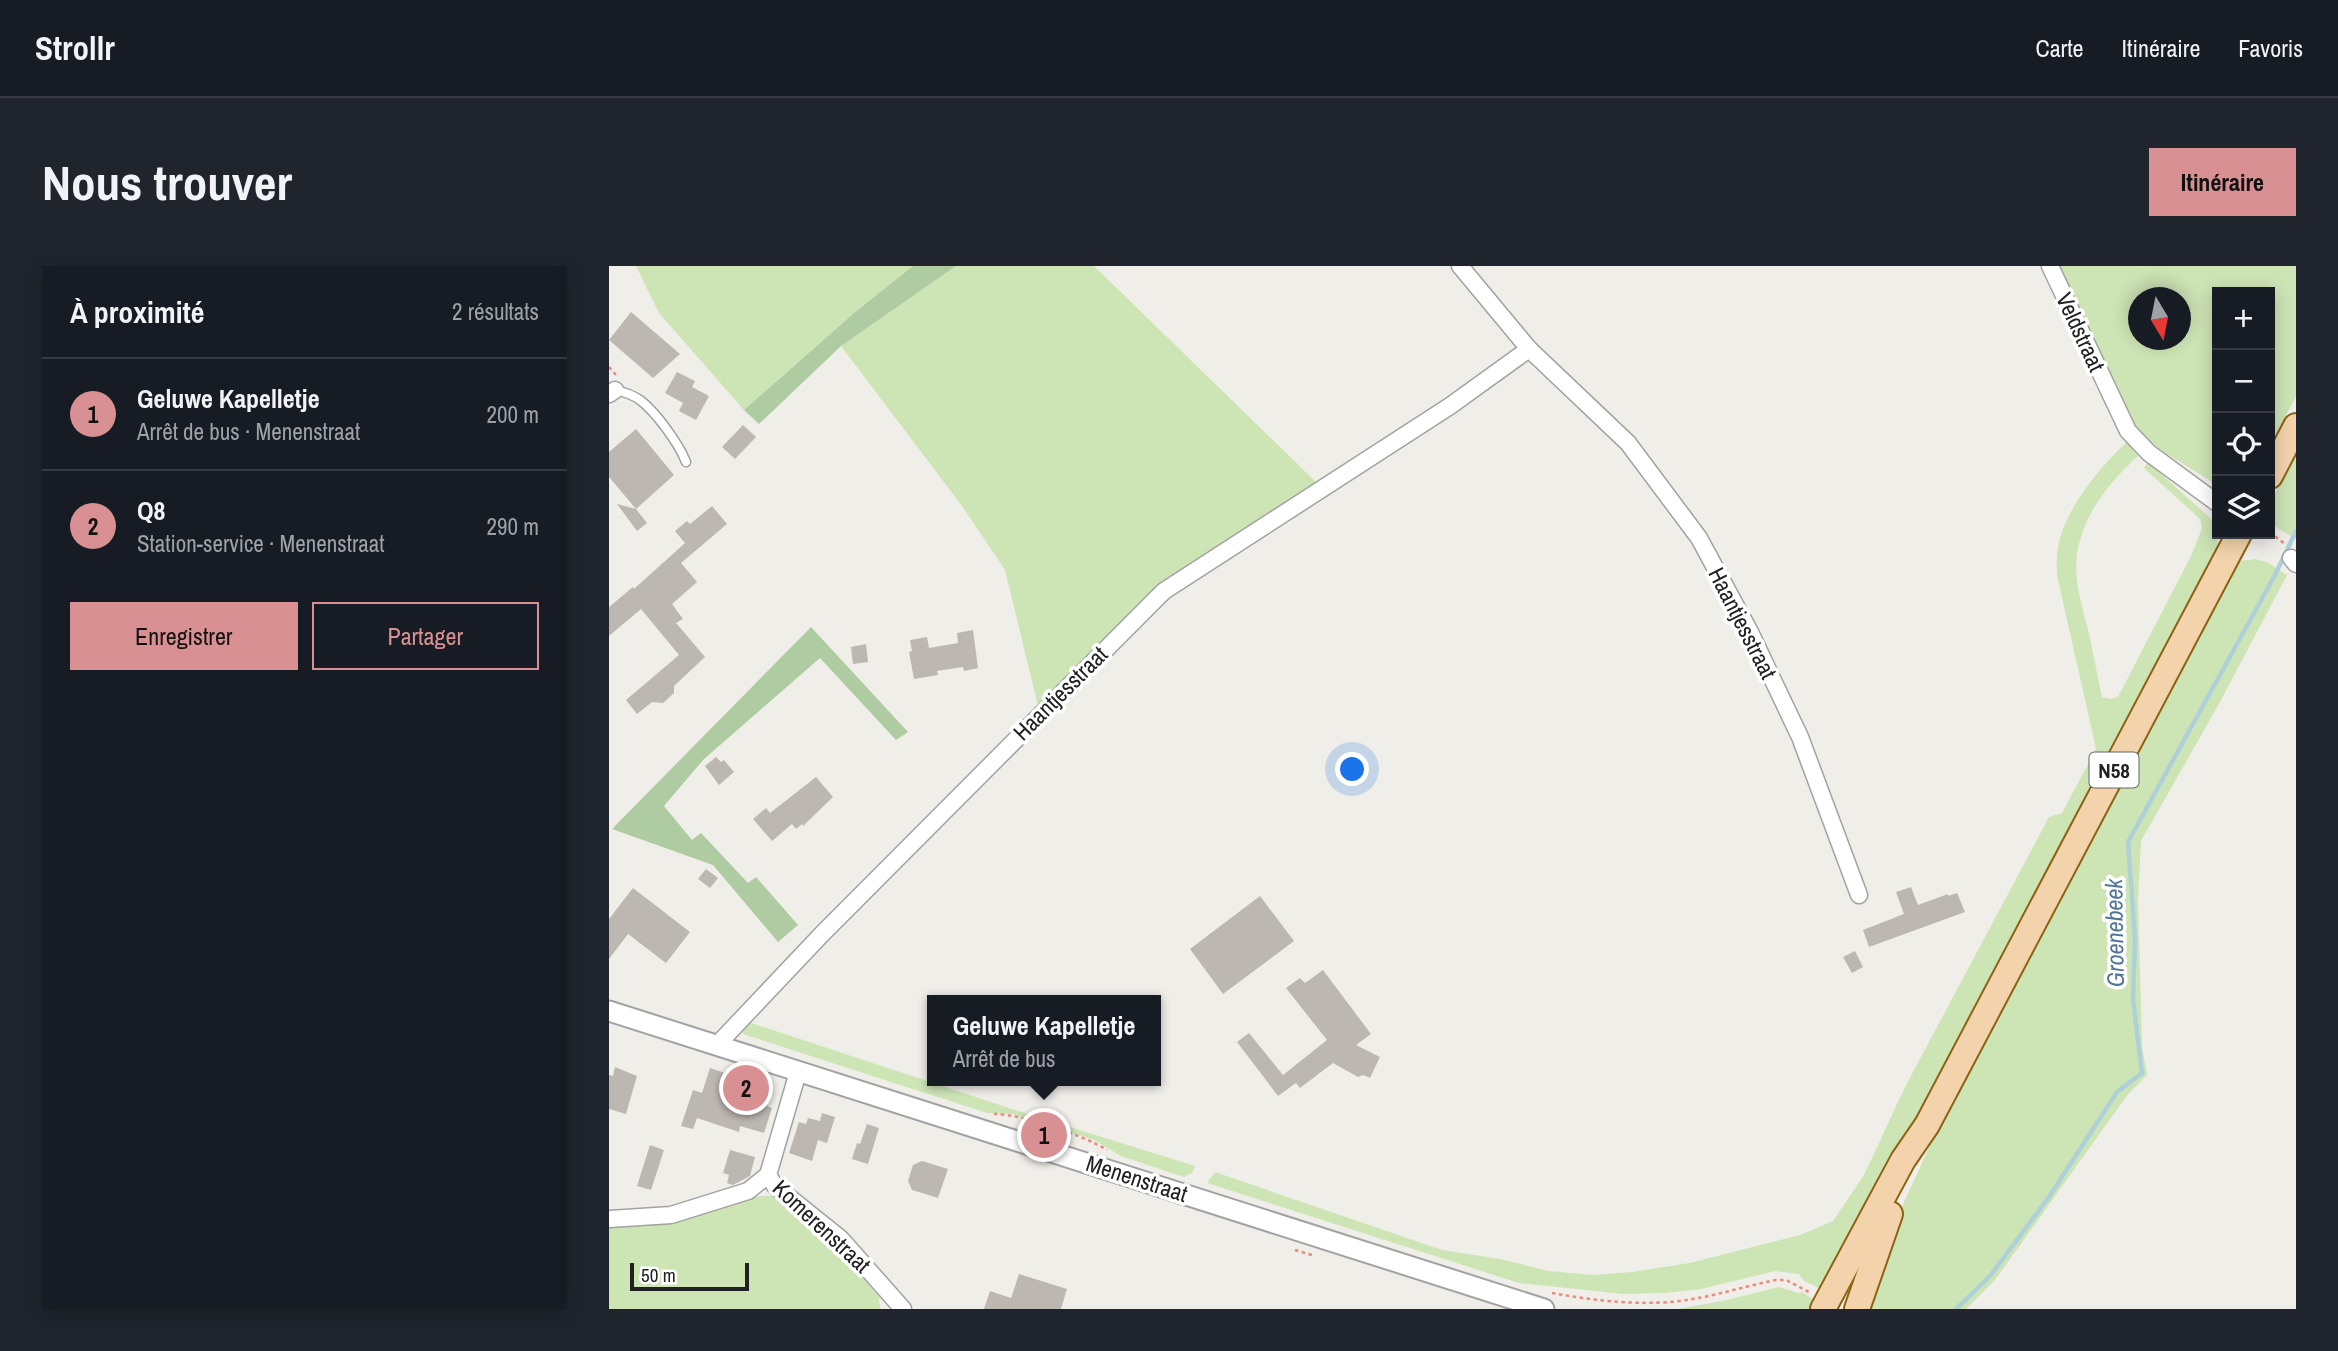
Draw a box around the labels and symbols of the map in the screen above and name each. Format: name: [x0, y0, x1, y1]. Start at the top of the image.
street label: Veldstraat: [2049, 287, 2113, 377]
north arrow: [2128, 287, 2191, 350]
street label: Haantjesstraat: [1702, 562, 1784, 684]
street label: Haantjesstraat: [1006, 639, 1114, 747]
your location: [1335, 752, 1369, 786]
road number: N58: [2089, 752, 2139, 788]
water label: Groenebeek: [2097, 877, 2131, 987]
pin: 2: [723, 1062, 769, 1114]
pin: 1: [1021, 1109, 1067, 1161]
street label: Menenstraat: [1082, 1147, 1192, 1209]
street label: Komerenstraat: [766, 1172, 878, 1280]
scale bar: [630, 1260, 749, 1292]

